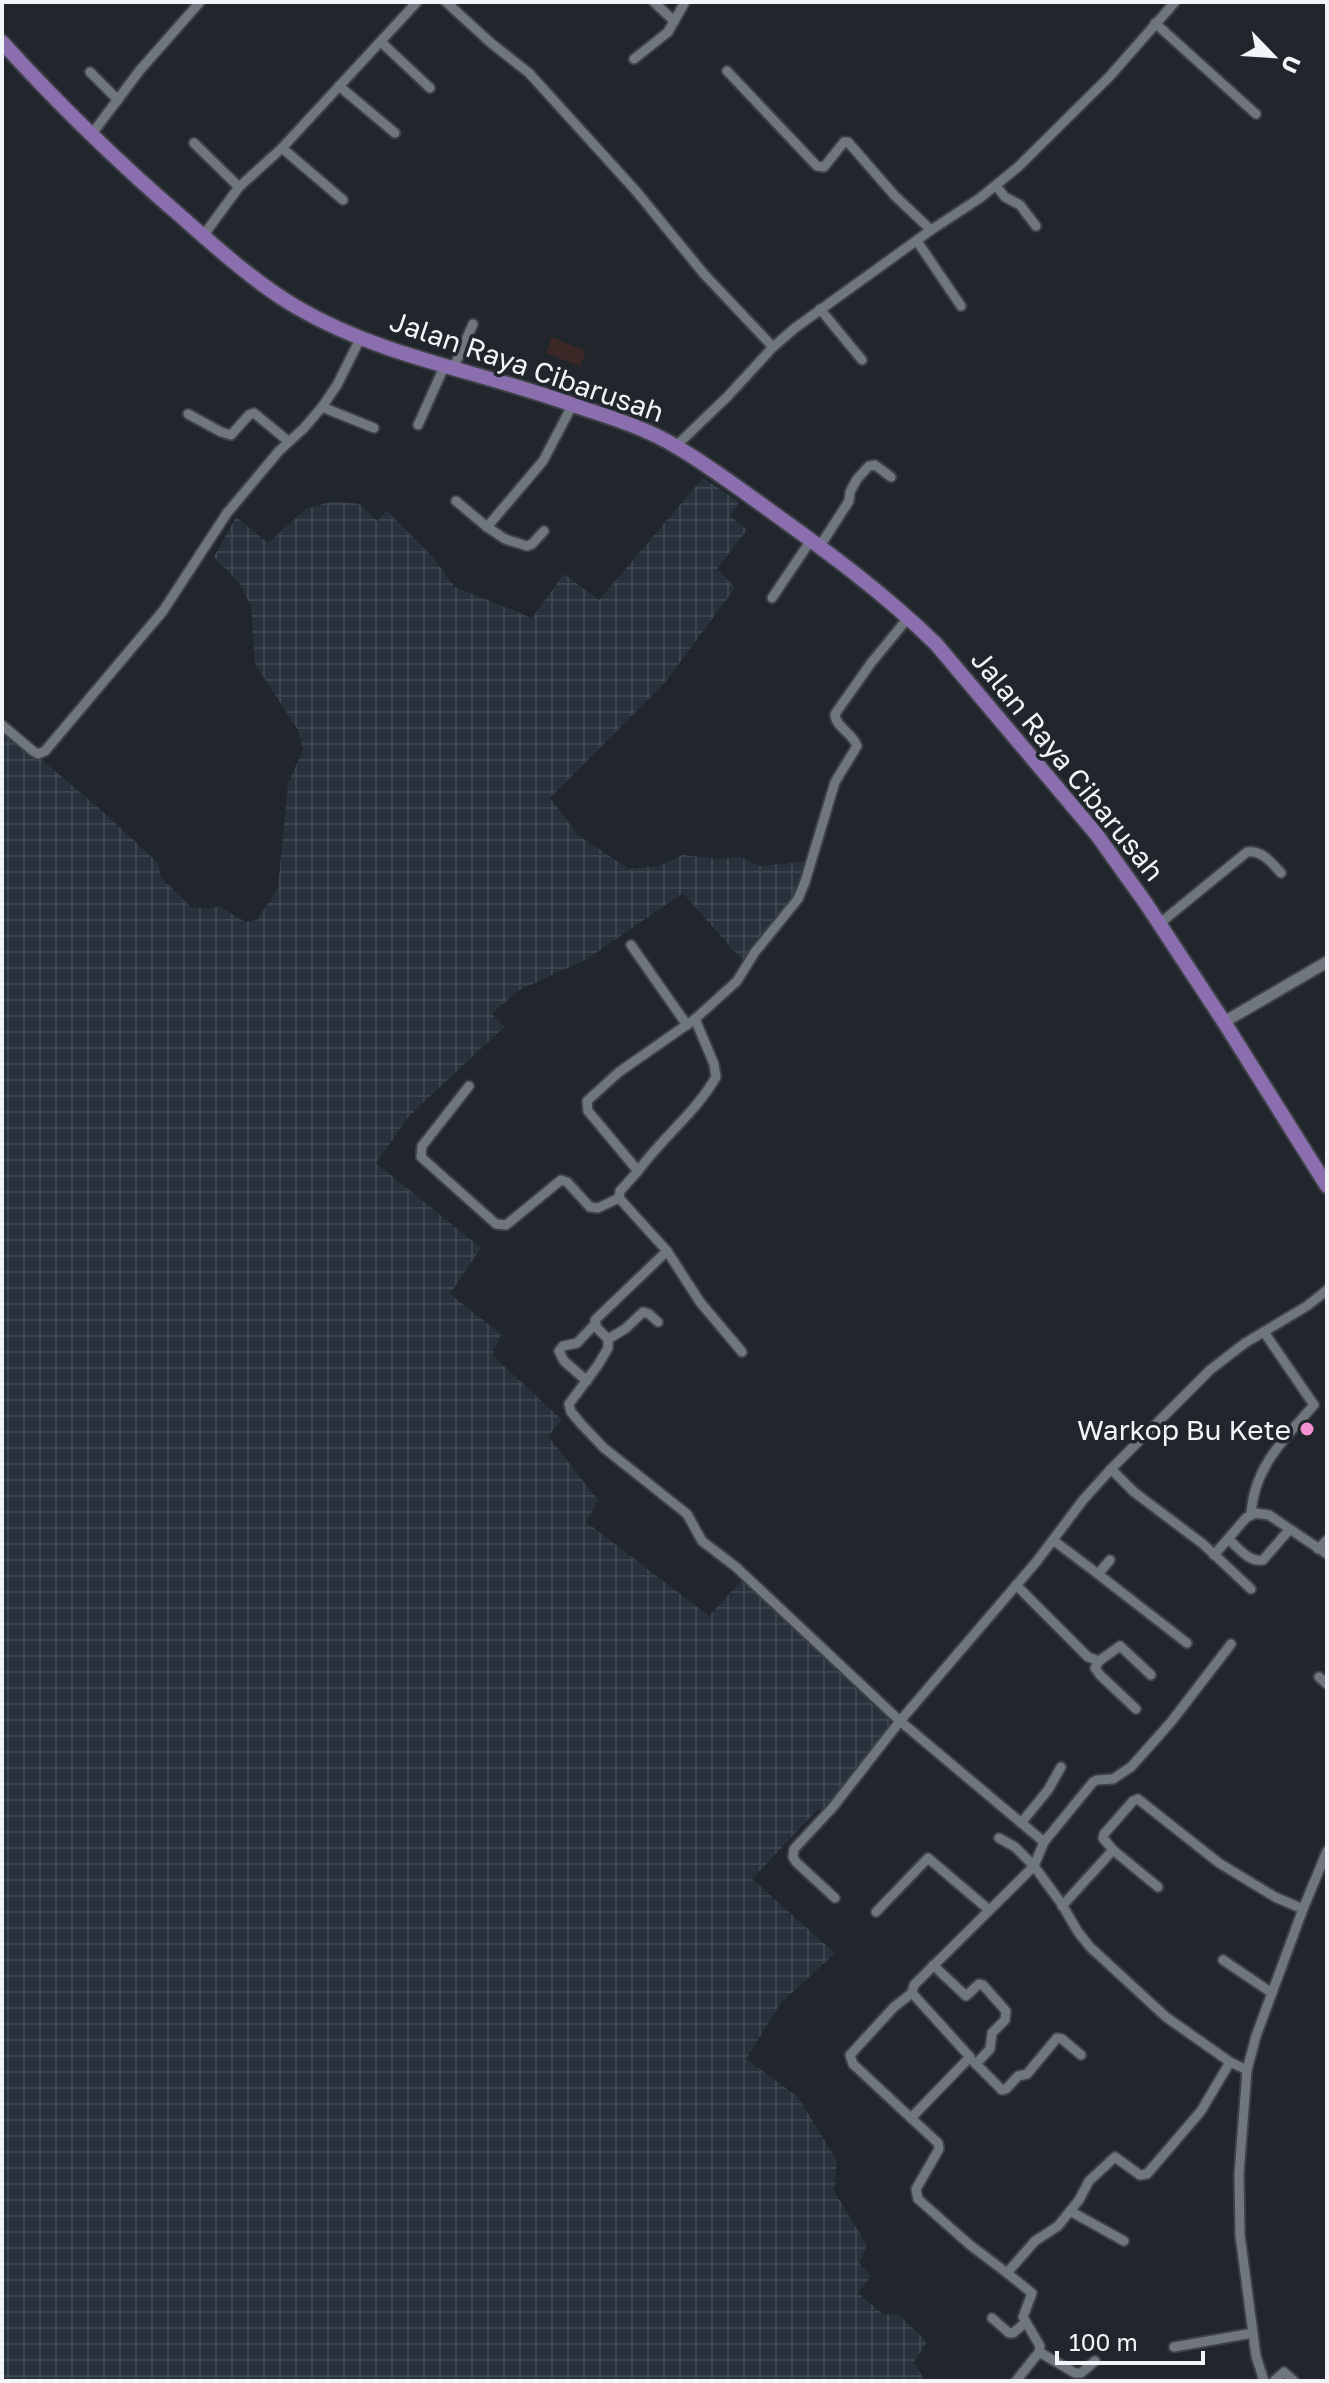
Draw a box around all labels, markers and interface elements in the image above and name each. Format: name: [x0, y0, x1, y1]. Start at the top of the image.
north arrow: [1233, 16, 1313, 96]
text: U: [1276, 52, 1307, 78]
street label: Jalan Raya Cibarusah: [386, 304, 668, 428]
street label: Jalan Raya Cibarusah: [965, 643, 1171, 887]
place label: Warkop Bu Kete: [1077, 1413, 1291, 1446]
marker: Warkop Bu Kete: [1298, 1420, 1316, 1438]
scale bar: [1057, 2315, 1203, 2365]
text: 100 m: [1069, 2327, 1138, 2356]

